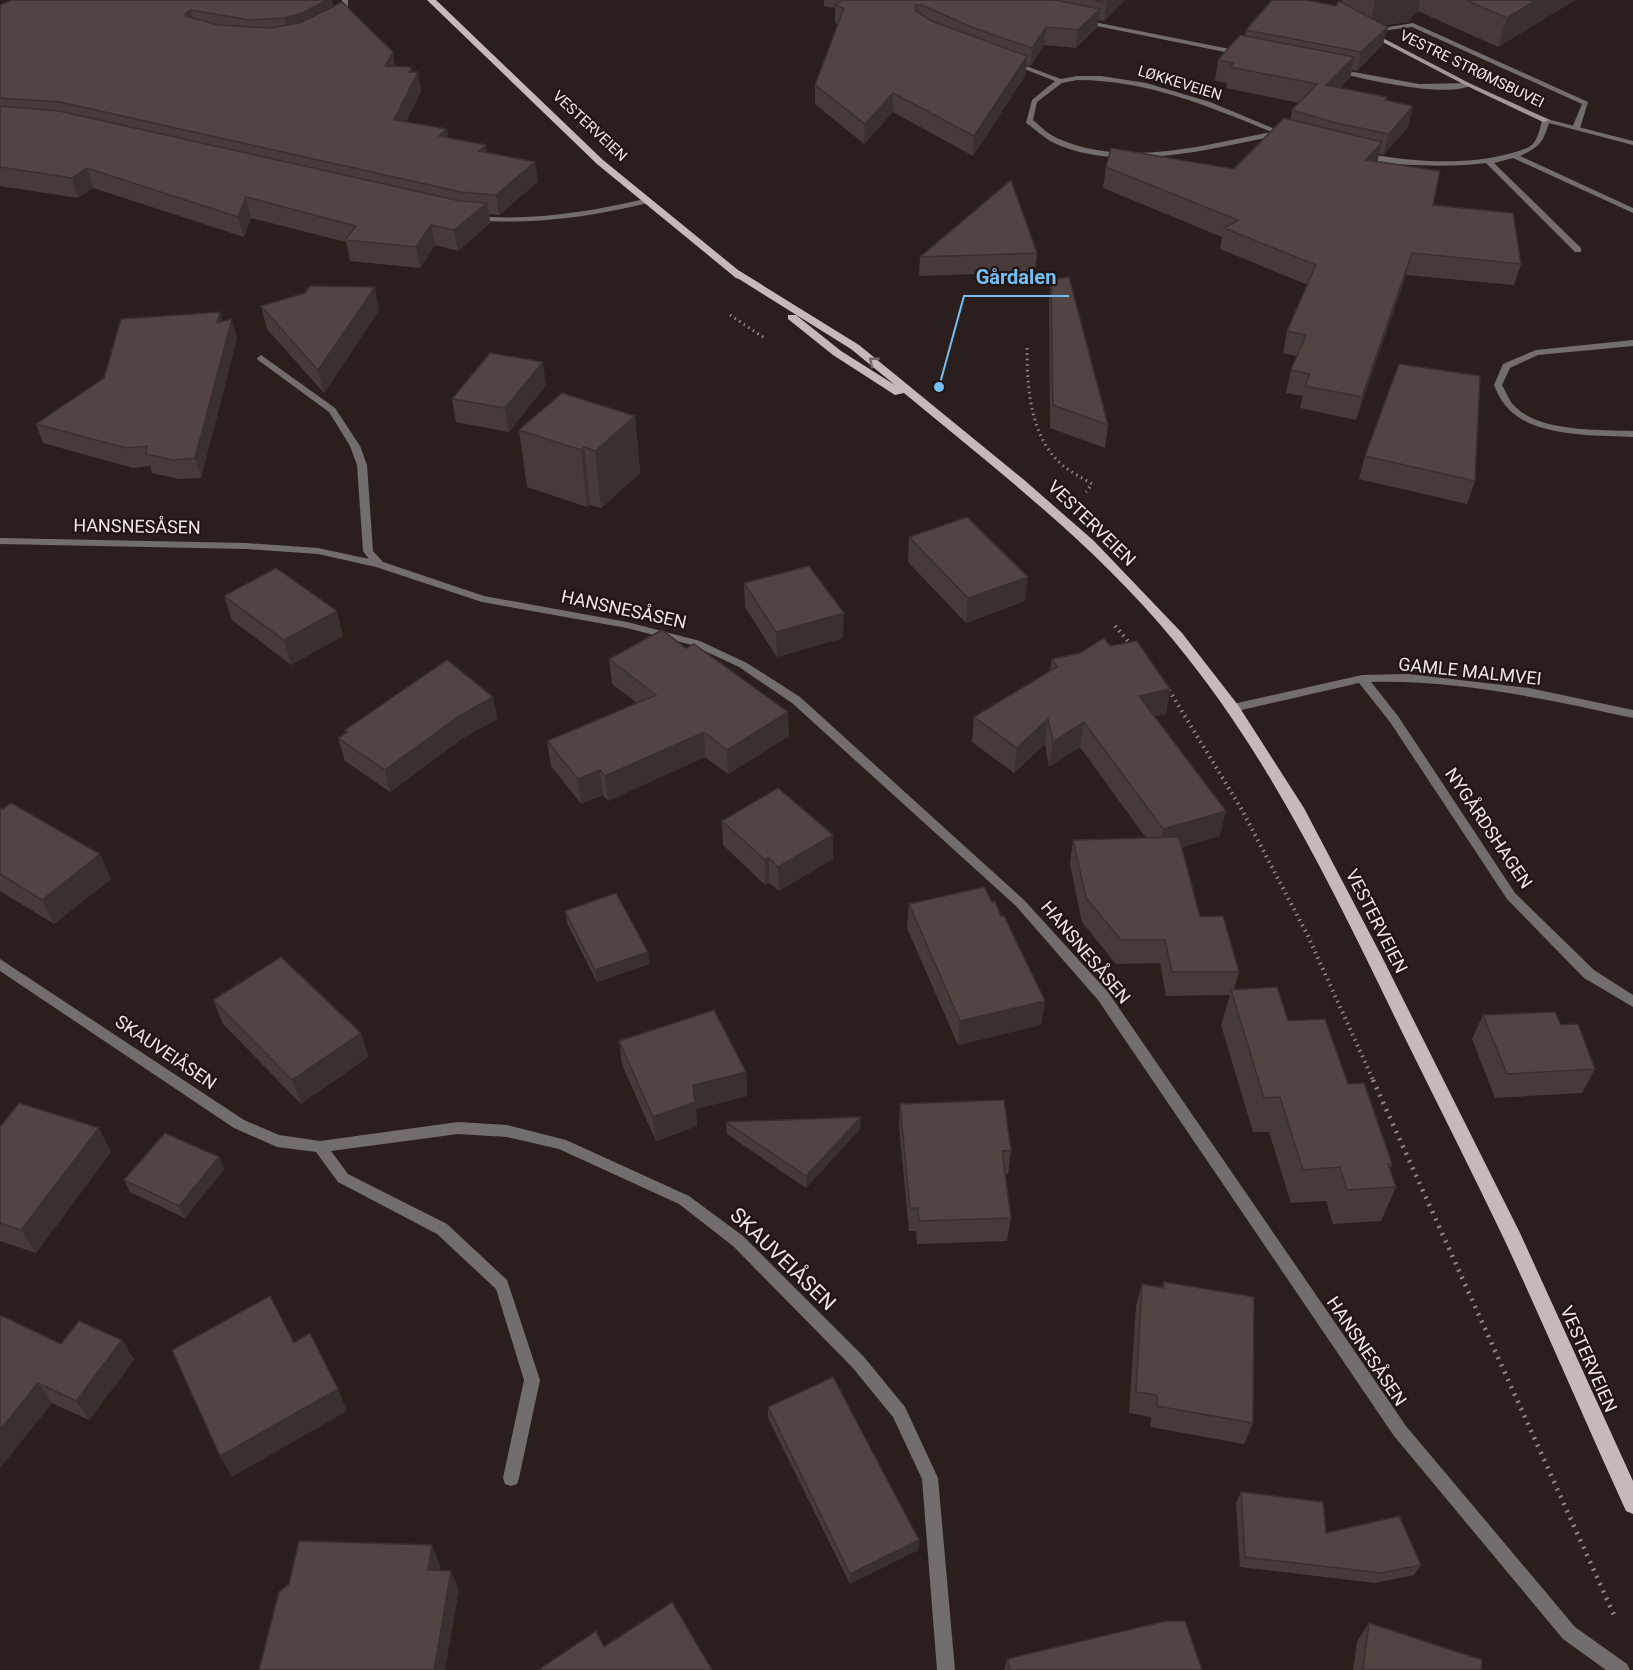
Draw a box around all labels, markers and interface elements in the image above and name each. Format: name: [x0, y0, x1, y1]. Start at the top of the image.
street label: VESTRE STRØMSBUVEI: [1397, 26, 1547, 112]
street label: LØKKEVEIEN: [1136, 62, 1224, 104]
street label: VESTERVEIEN: [549, 87, 631, 165]
callout: Gårdalen: [964, 258, 1069, 296]
text: Gårdalen: [976, 265, 1056, 289]
one-way arrow: [868, 357, 879, 368]
street label: VESTERVEIEN: [1044, 476, 1140, 570]
street label: HANSNESÅSEN: [73, 513, 201, 538]
street label: HANSNESÅSEN: [559, 584, 689, 633]
street label: GAMLE MALMVEI: [1397, 653, 1543, 689]
street label: NYGÅRDSHAGEN: [1441, 763, 1538, 892]
street label: VESTERVEIEN: [1342, 865, 1412, 977]
street label: HANSNESÅSEN: [1037, 896, 1136, 1008]
street label: SKAUVEIÅSEN: [111, 1010, 221, 1094]
street label: SKAUVEIÅSEN: [725, 1203, 841, 1315]
street label: HANSNESÅSEN: [1323, 1292, 1412, 1410]
street label: VESTERVEIEN: [1556, 1303, 1622, 1415]

